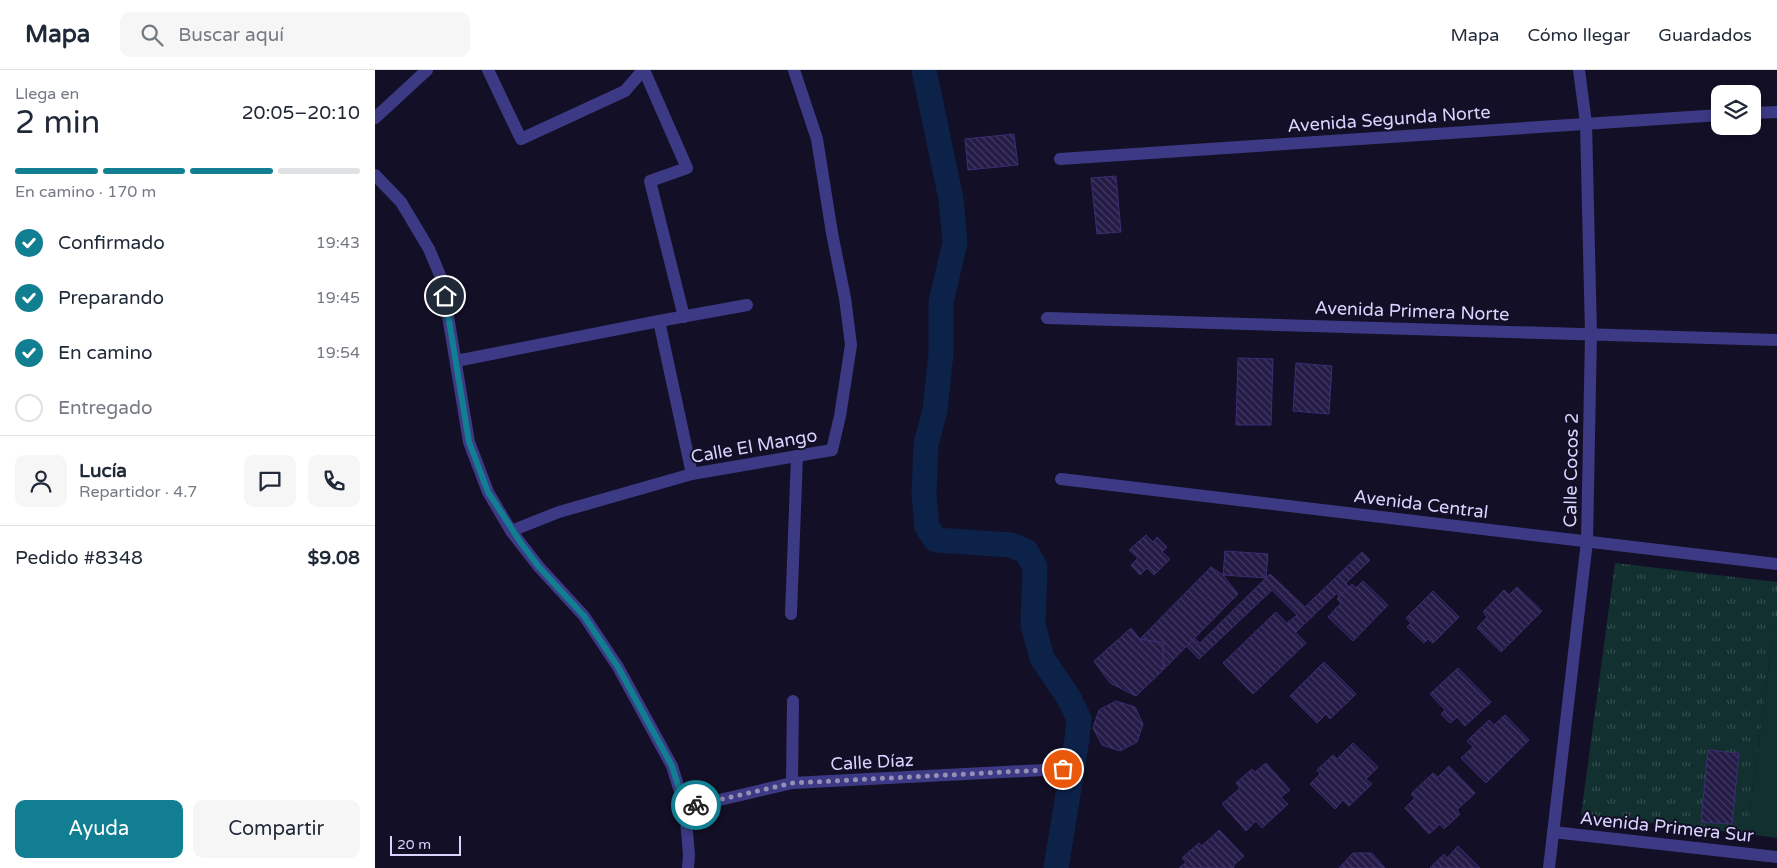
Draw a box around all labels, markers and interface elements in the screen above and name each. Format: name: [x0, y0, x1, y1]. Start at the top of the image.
search box: [120, 12, 470, 57]
text: Mapa: [25, 20, 90, 49]
icon: search: [138, 21, 166, 49]
text: Buscar aquí: [178, 24, 284, 46]
text: Mapa: [1450, 24, 1499, 46]
text: Cómo llegar: [1527, 24, 1630, 46]
text: Guardados: [1658, 24, 1752, 46]
text: Llega en: [15, 84, 79, 104]
map controls: [1711, 85, 1761, 135]
button: layers: [1711, 85, 1761, 135]
street label: Avenida Segunda Norte: [1287, 101, 1491, 137]
text: 20:05–20:10: [242, 102, 360, 124]
text: 2 min: [15, 104, 100, 142]
text: En camino · 170 m: [15, 182, 156, 202]
icon: check: [15, 229, 43, 257]
text: Confirmado: [58, 232, 165, 254]
text: 19:43: [316, 233, 360, 253]
pin: [424, 275, 466, 317]
icon: home: [431, 282, 459, 310]
icon: check: [15, 284, 43, 312]
text: Preparando: [58, 287, 164, 309]
text: 19:45: [316, 288, 360, 308]
street label: Avenida Primera Norte: [1314, 297, 1510, 325]
icon: check: [15, 339, 43, 367]
text: En camino: [58, 342, 153, 364]
text: 19:54: [316, 343, 360, 363]
text: Entregado: [58, 397, 153, 419]
street label: Calle Cocos 2: [1559, 412, 1583, 528]
street label: Calle El Mango: [689, 424, 819, 468]
button: person: [15, 455, 67, 507]
button: chat: [244, 455, 296, 507]
button: phone: [308, 455, 360, 507]
text: Lucía: [79, 460, 127, 482]
text: Repartidor · 4.7: [79, 482, 197, 502]
street label: Avenida Central: [1352, 485, 1490, 523]
text: Pedido #8348: [15, 547, 143, 569]
text: $9.08: [308, 547, 360, 569]
pin: [1042, 748, 1084, 790]
street label: Calle Díaz: [830, 749, 914, 775]
icon: bag: [1049, 755, 1077, 783]
courier: [671, 780, 721, 830]
icon: bike: [682, 791, 710, 819]
button: Ayuda: [15, 800, 183, 858]
button: Compartir: [193, 800, 360, 858]
street label: Avenida Primera Sur: [1579, 807, 1755, 847]
scale bar: [390, 833, 461, 856]
text: 20 m: [397, 836, 431, 853]

